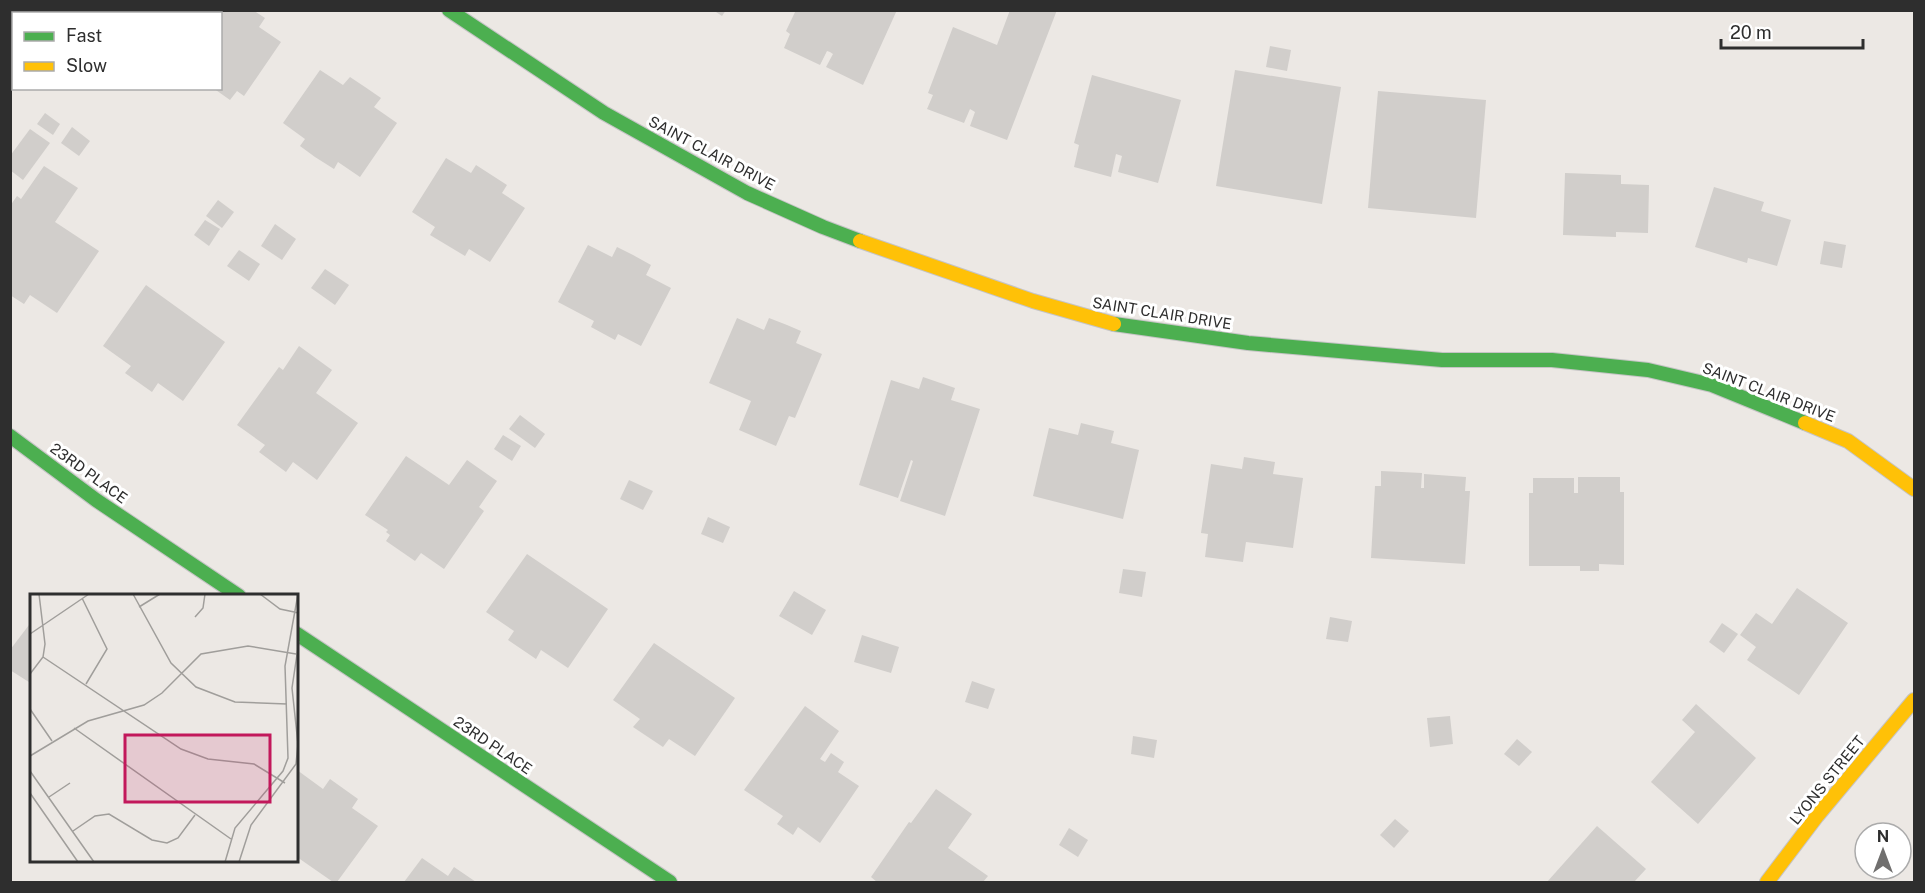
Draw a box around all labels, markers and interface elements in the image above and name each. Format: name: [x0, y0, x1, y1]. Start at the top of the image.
legend: [12, 12, 222, 90]
scale bar: [1721, 12, 1864, 50]
text: 20 m: [1730, 22, 1772, 43]
text: Fast: [66, 25, 102, 46]
text: Slow: [66, 55, 107, 76]
street label: SAINT CLAIR DRIVE: [646, 112, 778, 194]
street label: SAINT CLAIR DRIVE: [1091, 294, 1233, 332]
street label: SAINT CLAIR DRIVE: [1700, 359, 1838, 425]
street label: 23RD PLACE: [47, 439, 131, 507]
inset map: [30, 594, 298, 863]
street label: 23RD PLACE: [451, 713, 535, 777]
street label: LYONS STREET: [1786, 732, 1868, 828]
north arrow: [1853, 821, 1913, 881]
text: N: [1877, 827, 1889, 846]

